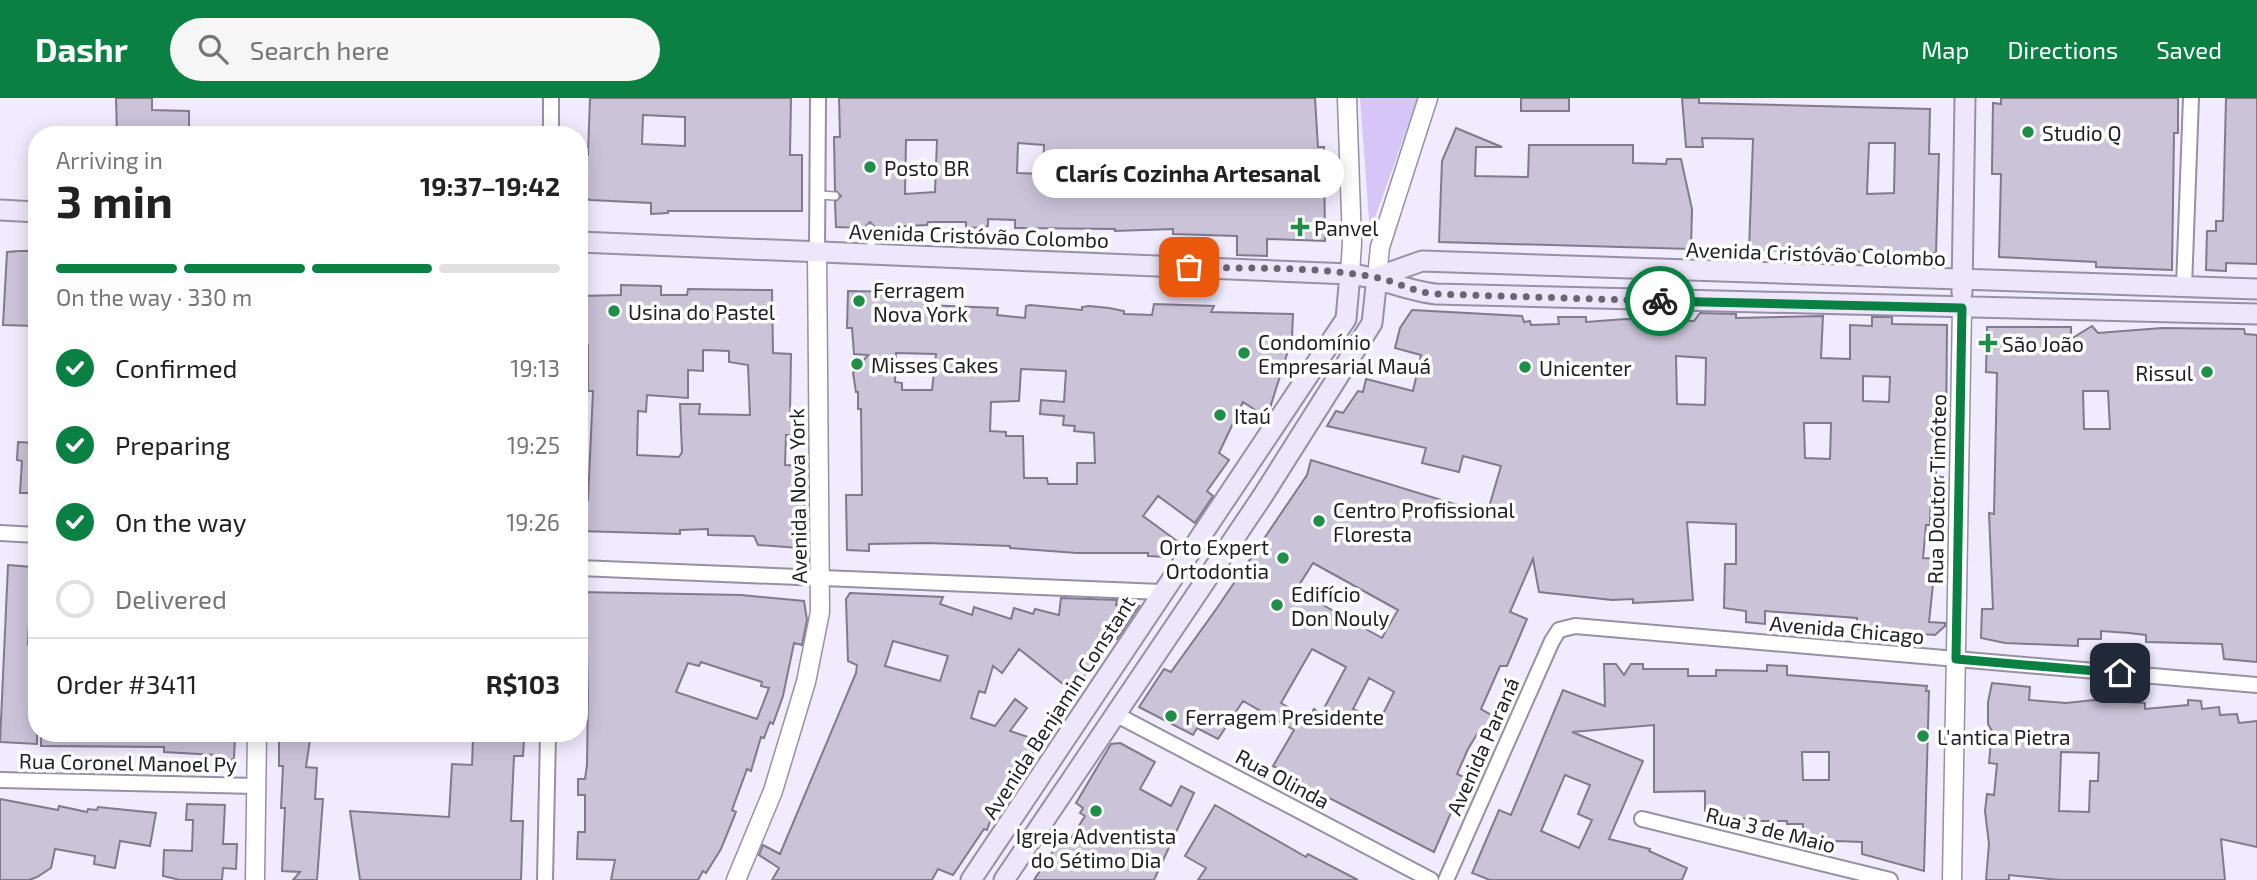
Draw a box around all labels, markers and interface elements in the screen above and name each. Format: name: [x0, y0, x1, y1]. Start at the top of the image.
search box: [170, 18, 660, 81]
text: Dashr: [35, 29, 128, 69]
icon: search: [194, 30, 232, 68]
text: Search here: [250, 34, 389, 65]
text: Map: [1921, 35, 1969, 64]
text: Directions: [2007, 35, 2118, 64]
text: Saved: [2156, 35, 2222, 64]
place label: Studio Q: [2042, 120, 2122, 146]
marker: Studio Q: [2020, 124, 2036, 140]
text: Arriving in: [56, 146, 163, 174]
callout: Clarís Cozinha Artesanal: [1033, 148, 1345, 197]
place label: Posto BR: [884, 155, 969, 180]
marker: Posto BR: [862, 159, 878, 175]
text: Clarís Cozinha Artesanal: [1055, 159, 1321, 187]
text: 19:37–19:42: [420, 170, 560, 201]
text: 3 min: [56, 172, 173, 227]
place label: Panvel: [1314, 215, 1379, 240]
street label: Avenida Cristóvão Colombo: [849, 218, 1109, 252]
marker: Panvel: [1292, 219, 1308, 235]
street label: Avenida Cristóvão Colombo: [1686, 236, 1946, 270]
pin: [1159, 237, 1219, 297]
icon: bag: [1170, 248, 1208, 286]
courier: [1625, 266, 1695, 336]
place label: Ferragem Nova York: [873, 277, 968, 326]
icon: bike: [1641, 282, 1679, 320]
text: On the way · 330 m: [56, 283, 252, 311]
marker: Ferragem Nova York: [851, 293, 867, 309]
place label: Usina do Pastel: [628, 299, 776, 324]
marker: Usina do Pastel: [606, 303, 622, 319]
place label: Condomínio Empresarial Mauá: [1258, 329, 1431, 378]
place label: São João: [2002, 331, 2084, 356]
marker: São João: [1980, 335, 1996, 351]
marker: Condomínio Empresarial Mauá: [1236, 345, 1252, 361]
icon: check: [56, 349, 94, 387]
text: Confirmed: [115, 352, 238, 383]
place label: Misses Cakes: [871, 352, 998, 377]
text: 19:13: [510, 354, 560, 382]
place label: Unicenter: [1539, 355, 1632, 380]
marker: Misses Cakes: [849, 356, 865, 372]
marker: Unicenter: [1517, 359, 1533, 375]
place label: Rissul: [2135, 360, 2194, 385]
marker: Rissul: [2199, 364, 2215, 380]
street label: Rua Doutor Timóteo: [1922, 394, 1950, 584]
place label: Itaú: [1234, 403, 1271, 428]
marker: Itaú: [1212, 407, 1228, 423]
street label: Avenida Nova York: [783, 408, 811, 584]
icon: check: [56, 426, 94, 464]
text: Preparing: [115, 429, 230, 460]
text: 19:25: [507, 431, 560, 459]
place label: Centro Profissional Floresta: [1333, 497, 1516, 546]
icon: check: [56, 503, 94, 541]
text: On the way: [115, 506, 246, 537]
text: 19:26: [506, 508, 560, 536]
marker: Centro Profissional Floresta: [1311, 513, 1327, 529]
place label: Orto Expert Ortodontia: [1159, 534, 1269, 583]
marker: Orto Expert Ortodontia: [1275, 550, 1291, 566]
place label: Edifício Don Nouly: [1291, 581, 1389, 630]
text: Delivered: [115, 583, 227, 614]
street label: Avenida Benjamin Constant: [976, 591, 1140, 824]
marker: Edifício Don Nouly: [1269, 597, 1285, 613]
street label: Avenida Chicago: [1769, 610, 1925, 648]
pin: [2090, 643, 2150, 703]
icon: home: [2101, 654, 2139, 692]
text: Order #3411: [56, 668, 197, 699]
text: R$103: [486, 668, 560, 699]
street label: Avenida Paraná: [1440, 673, 1524, 819]
place label: Ferragem Presidente: [1185, 704, 1384, 729]
marker: Ferragem Presidente: [1163, 708, 1179, 724]
place label: L'antica Pietra: [1937, 724, 2071, 749]
marker: L'antica Pietra: [1915, 728, 1931, 744]
street label: Rua Olinda: [1232, 743, 1334, 813]
street label: Rua Coronel Manoel Py: [19, 748, 237, 776]
street label: Rua 3 de Maio: [1704, 801, 1838, 857]
marker: Igreja Adventista do Sétimo Dia: [1088, 803, 1104, 819]
place label: Igreja Adventista do Sétimo Dia: [1016, 823, 1176, 872]

